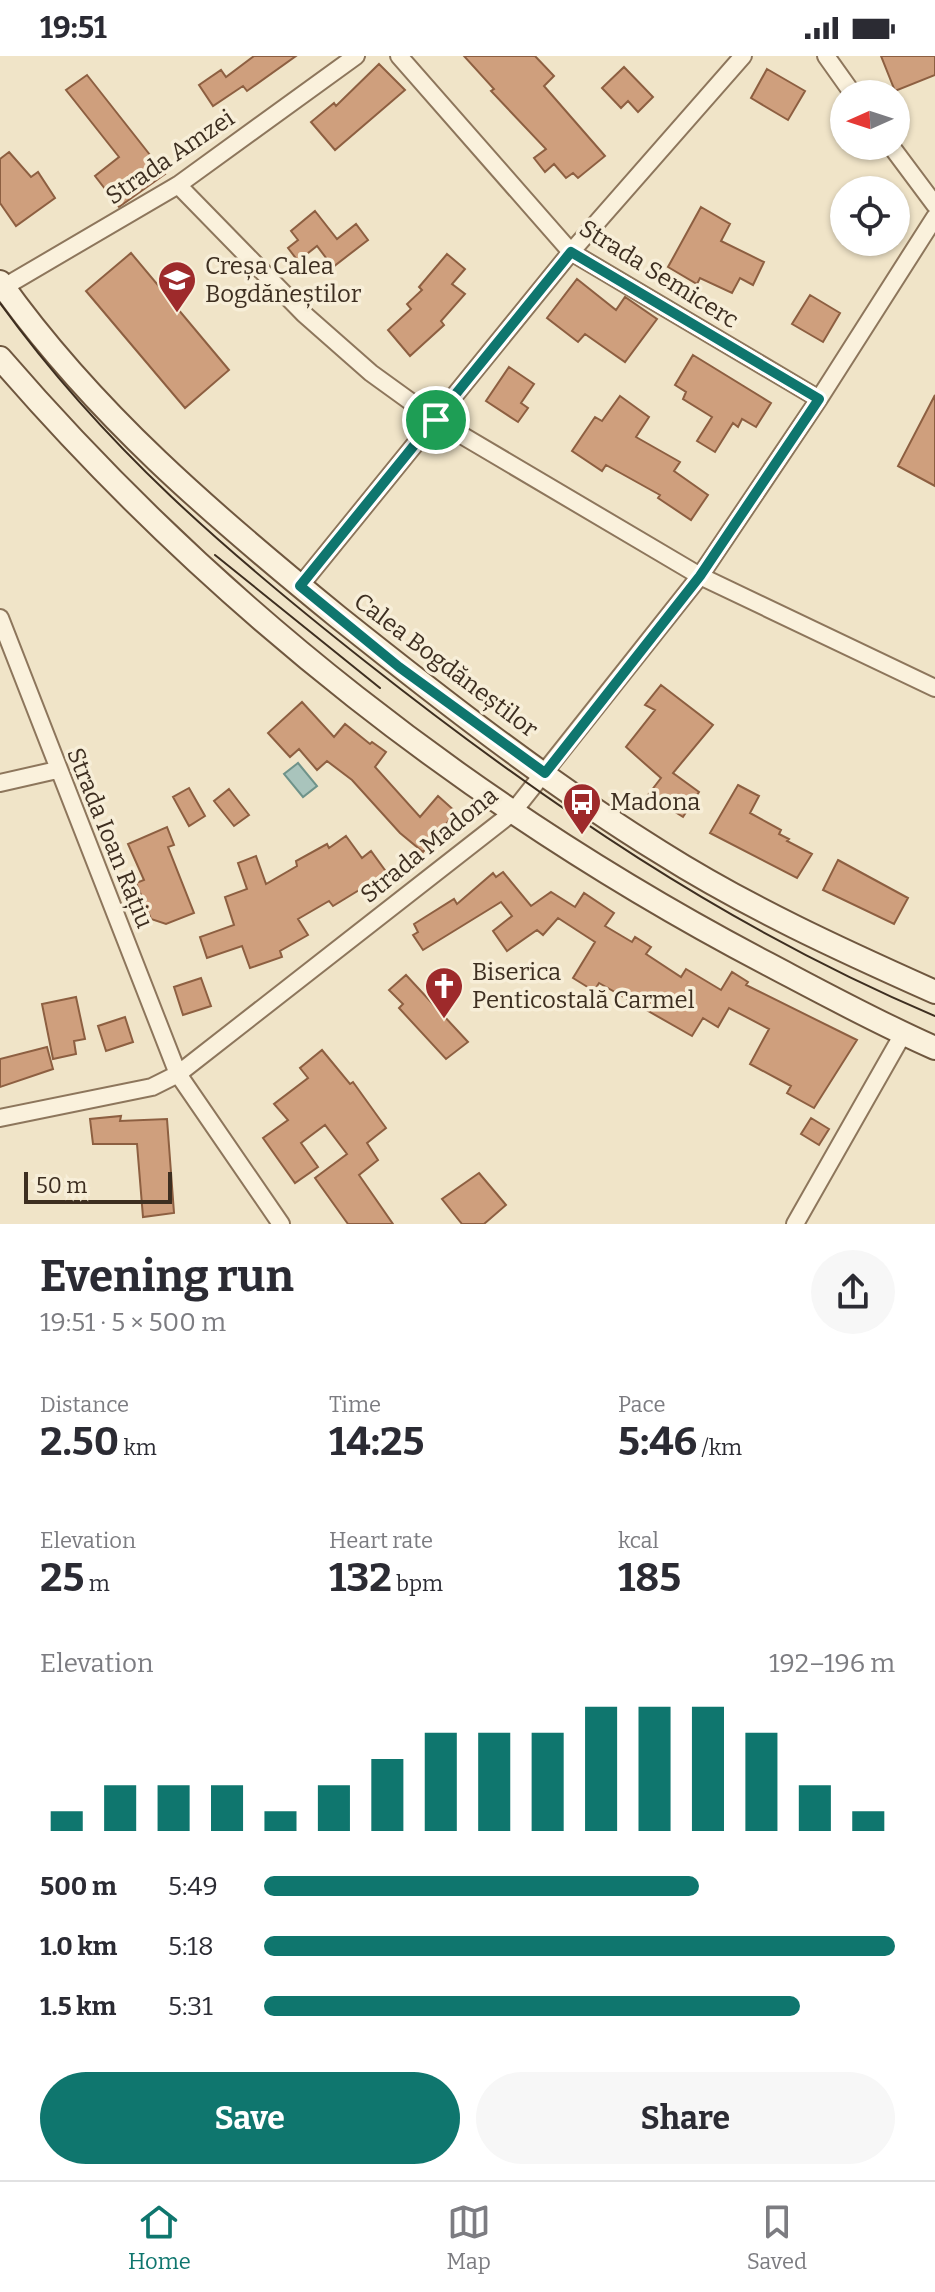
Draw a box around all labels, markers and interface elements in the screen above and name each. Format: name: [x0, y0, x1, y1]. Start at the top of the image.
text: 19:51: [40, 10, 107, 46]
north arrow: [830, 80, 910, 160]
map controls: [830, 80, 910, 256]
street label: Strada Amzei: [100, 104, 240, 210]
button: locate: [830, 176, 910, 256]
street label: Strada Semicerc: [574, 214, 744, 334]
place label: Creșa Calea Bogdăneștilor: [205, 252, 362, 309]
school or university icon: Creșa Calea Bogdăneștilor: [156, 259, 198, 314]
pin: [402, 386, 470, 454]
icon: arrive: [414, 398, 458, 442]
street label: Calea Bogdăneștilor: [348, 587, 544, 744]
street label: Strada Ioan Rațiu: [60, 744, 159, 933]
street label: Strada Madona: [355, 781, 503, 909]
bus stop icon: Madona: [561, 781, 603, 836]
place label: Madona: [610, 788, 700, 816]
place label: Biserica Penticostală Carmel: [472, 958, 695, 1014]
church icon: Biserica Penticostală Carmel: [423, 965, 465, 1020]
scale bar: [24, 1168, 172, 1204]
text: 50 m: [36, 1172, 87, 1199]
text: Evening run: [40, 1250, 294, 1303]
button: share: [811, 1250, 895, 1334]
text: 19:51 · 5 × 500 m: [40, 1307, 226, 1338]
text: Distance: [40, 1391, 129, 1418]
text: Time: [329, 1391, 381, 1418]
text: Pace: [618, 1391, 666, 1418]
text: 2.50: [40, 1418, 119, 1466]
text: 14:25: [329, 1418, 424, 1466]
text: 5:46: [618, 1418, 697, 1466]
text: km: [119, 1434, 157, 1461]
text: /km: [697, 1434, 742, 1461]
text: Elevation: [40, 1527, 136, 1554]
text: Heart rate: [329, 1527, 433, 1554]
text: kcal: [618, 1527, 659, 1554]
text: 25: [40, 1554, 84, 1602]
text: 132: [329, 1554, 392, 1602]
text: 185: [618, 1554, 681, 1602]
text: m: [84, 1570, 110, 1597]
text: bpm: [392, 1570, 443, 1597]
text: Elevation: [40, 1648, 153, 1679]
text: 192–196 m: [769, 1648, 895, 1679]
text: 500 m: [40, 1871, 117, 1902]
text: 5:49: [168, 1871, 218, 1902]
text: 1.0 km: [40, 1931, 117, 1962]
text: 5:18: [168, 1931, 214, 1962]
text: 1.5 km: [40, 1991, 116, 2022]
text: 5:31: [168, 1991, 213, 2022]
button: Save: [40, 2072, 460, 2164]
button: Share: [476, 2072, 895, 2164]
tab: Home: [128, 2200, 191, 2275]
tab: Map: [447, 2200, 491, 2275]
tab: Saved: [747, 2200, 807, 2275]

